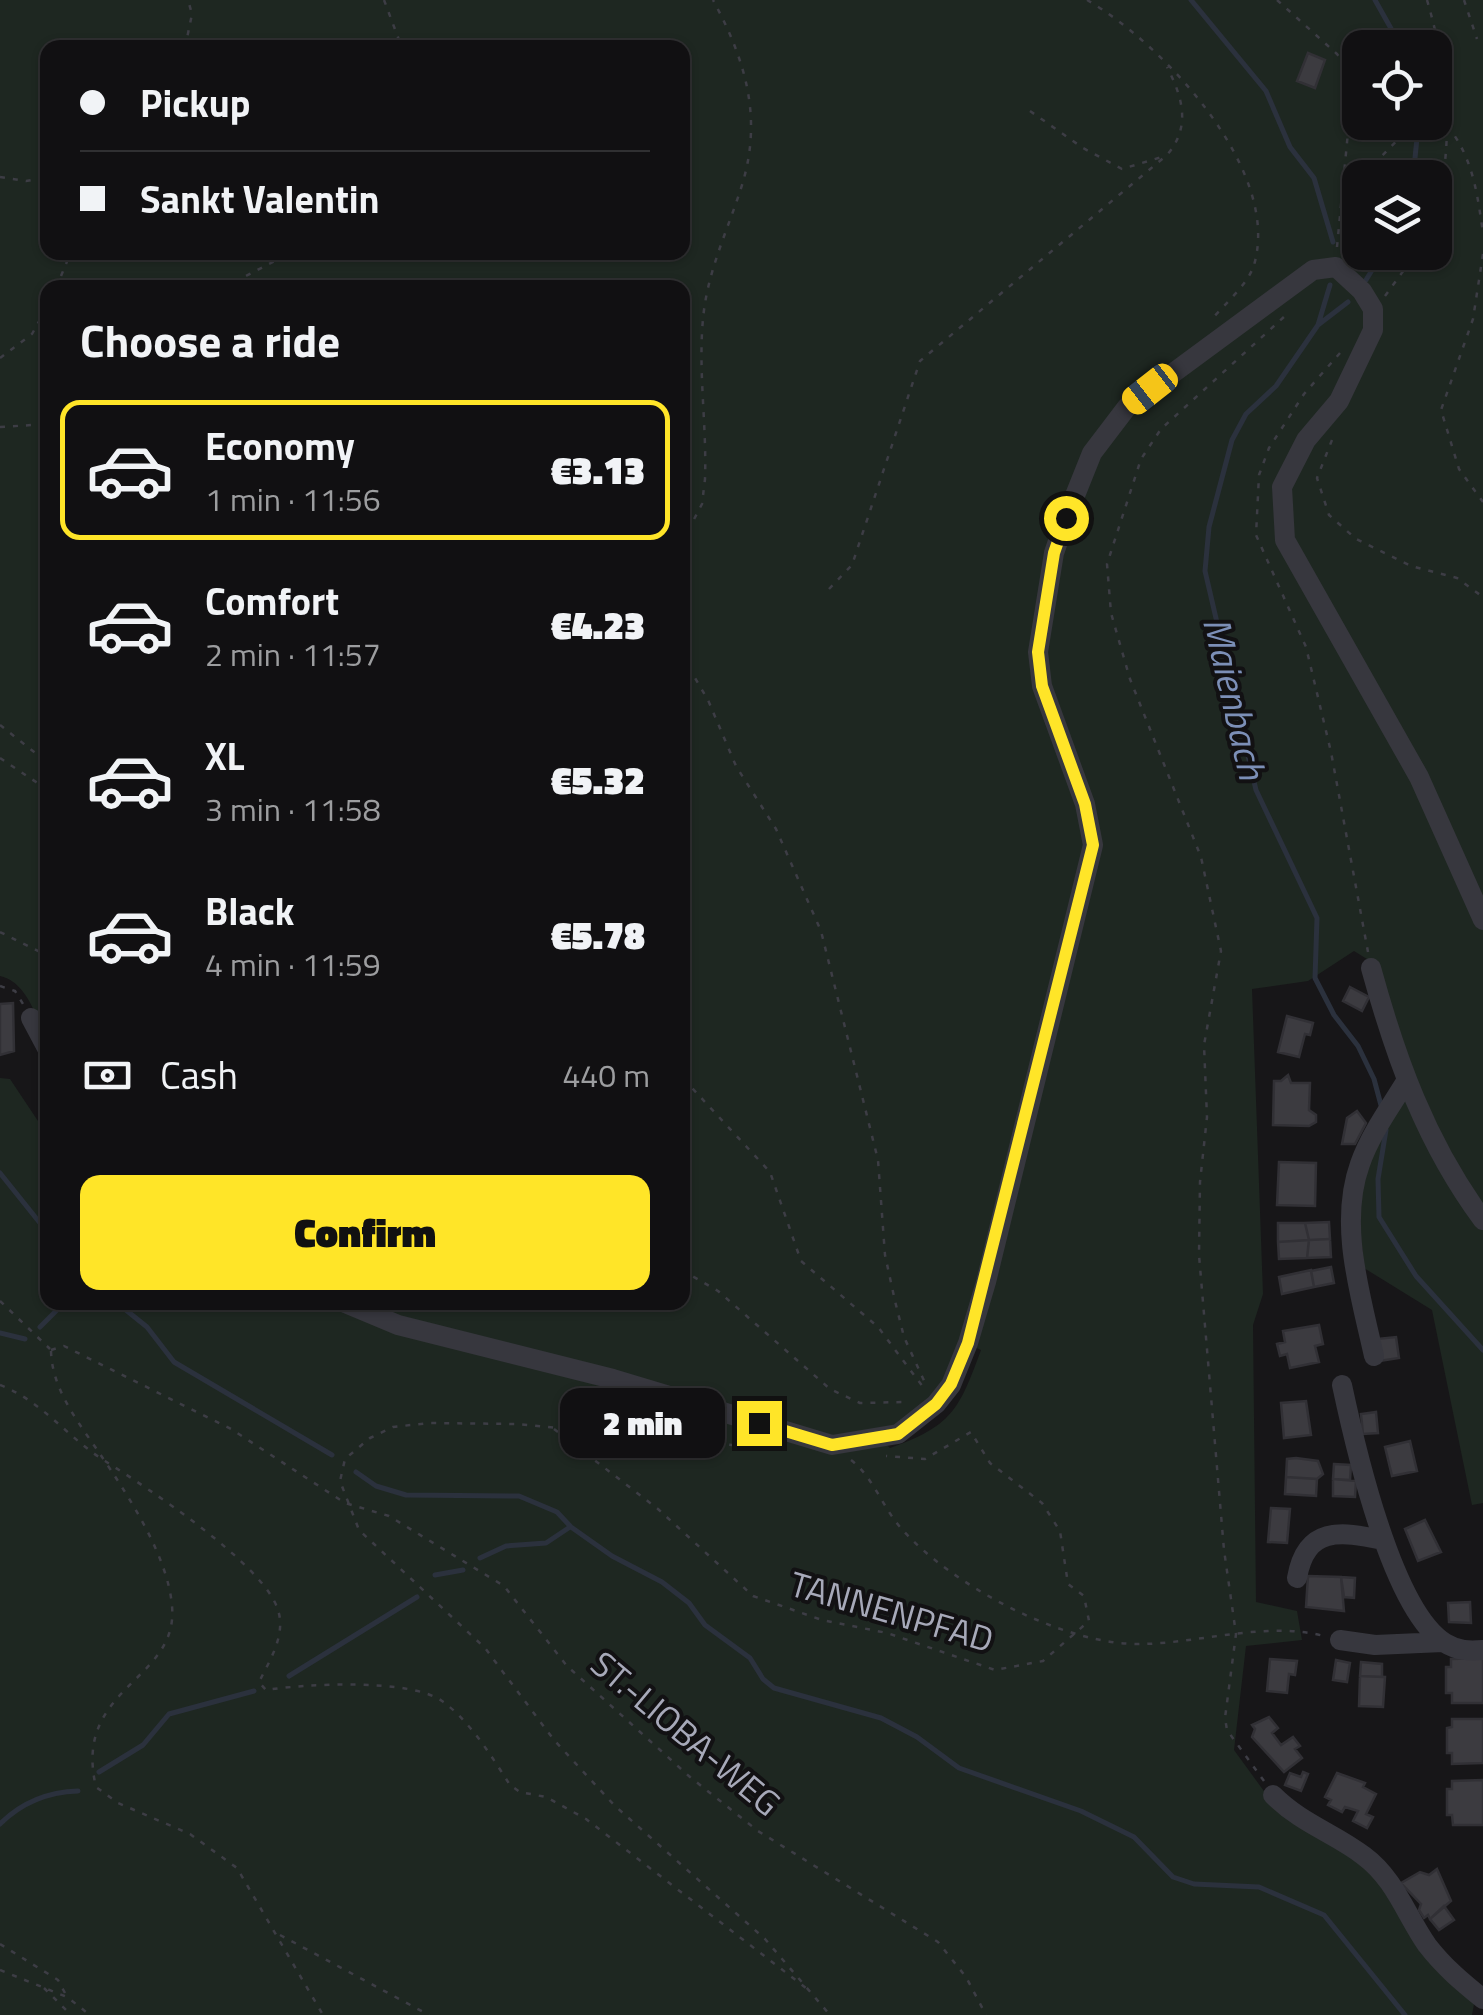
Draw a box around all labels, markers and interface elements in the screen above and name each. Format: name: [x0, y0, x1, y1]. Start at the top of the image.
map controls: [1342, 30, 1452, 270]
button: locate: [1342, 30, 1452, 140]
text: Pickup: [140, 74, 250, 132]
button: layers: [1342, 160, 1452, 270]
text: Sankt Valentin: [140, 170, 380, 228]
text: Choose a ride: [80, 306, 340, 374]
car: [1117, 359, 1183, 419]
text: Economy: [205, 417, 355, 475]
icon: car: [85, 425, 175, 515]
text: €3.13: [551, 441, 645, 499]
text: 1 min · 11:56: [205, 475, 381, 523]
route start: [1044, 496, 1089, 541]
text: Comfort: [205, 572, 339, 630]
icon: car: [85, 580, 175, 670]
text: €4.23: [551, 596, 645, 654]
water label: Maienbach: [1188, 611, 1282, 786]
text: 2 min · 11:57: [205, 630, 381, 678]
text: XL: [205, 727, 245, 785]
icon: car: [85, 735, 175, 825]
text: €5.32: [551, 751, 645, 809]
text: 3 min · 11:58: [205, 785, 381, 833]
text: Black: [205, 882, 294, 940]
icon: car: [85, 890, 175, 980]
text: €5.78: [551, 906, 645, 964]
text: 4 min · 11:59: [205, 940, 381, 988]
text: Cash: [160, 1046, 238, 1104]
icon: cash: [80, 1048, 135, 1103]
text: 440 m: [562, 1051, 650, 1099]
button: Confirm: [80, 1175, 650, 1290]
callout: 2 min: [559, 1388, 724, 1458]
text: 2 min: [603, 1399, 682, 1447]
route end: [737, 1401, 782, 1446]
street label: TANNENPFAD: [784, 1556, 1000, 1666]
street label: ST.-LIOBA-WEG: [579, 1637, 793, 1829]

